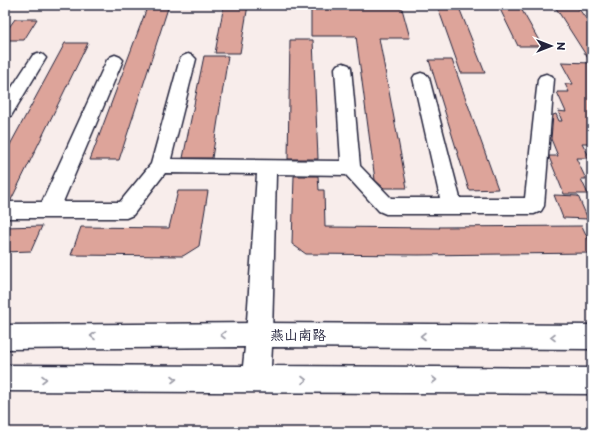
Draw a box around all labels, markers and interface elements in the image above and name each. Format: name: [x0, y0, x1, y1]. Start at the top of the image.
north arrow: [531, 26, 571, 66]
text: N: [553, 42, 570, 51]
street label: 燕山南路: [270, 324, 326, 345]
one-way arrow: [220, 331, 226, 339]
one-way arrow: [90, 332, 96, 340]
one-way arrow: [420, 332, 426, 340]
one-way arrow: [550, 333, 556, 341]
one-way arrow: [41, 375, 47, 383]
one-way arrow: [171, 375, 177, 383]
one-way arrow: [301, 376, 307, 384]
one-way arrow: [431, 376, 437, 384]

